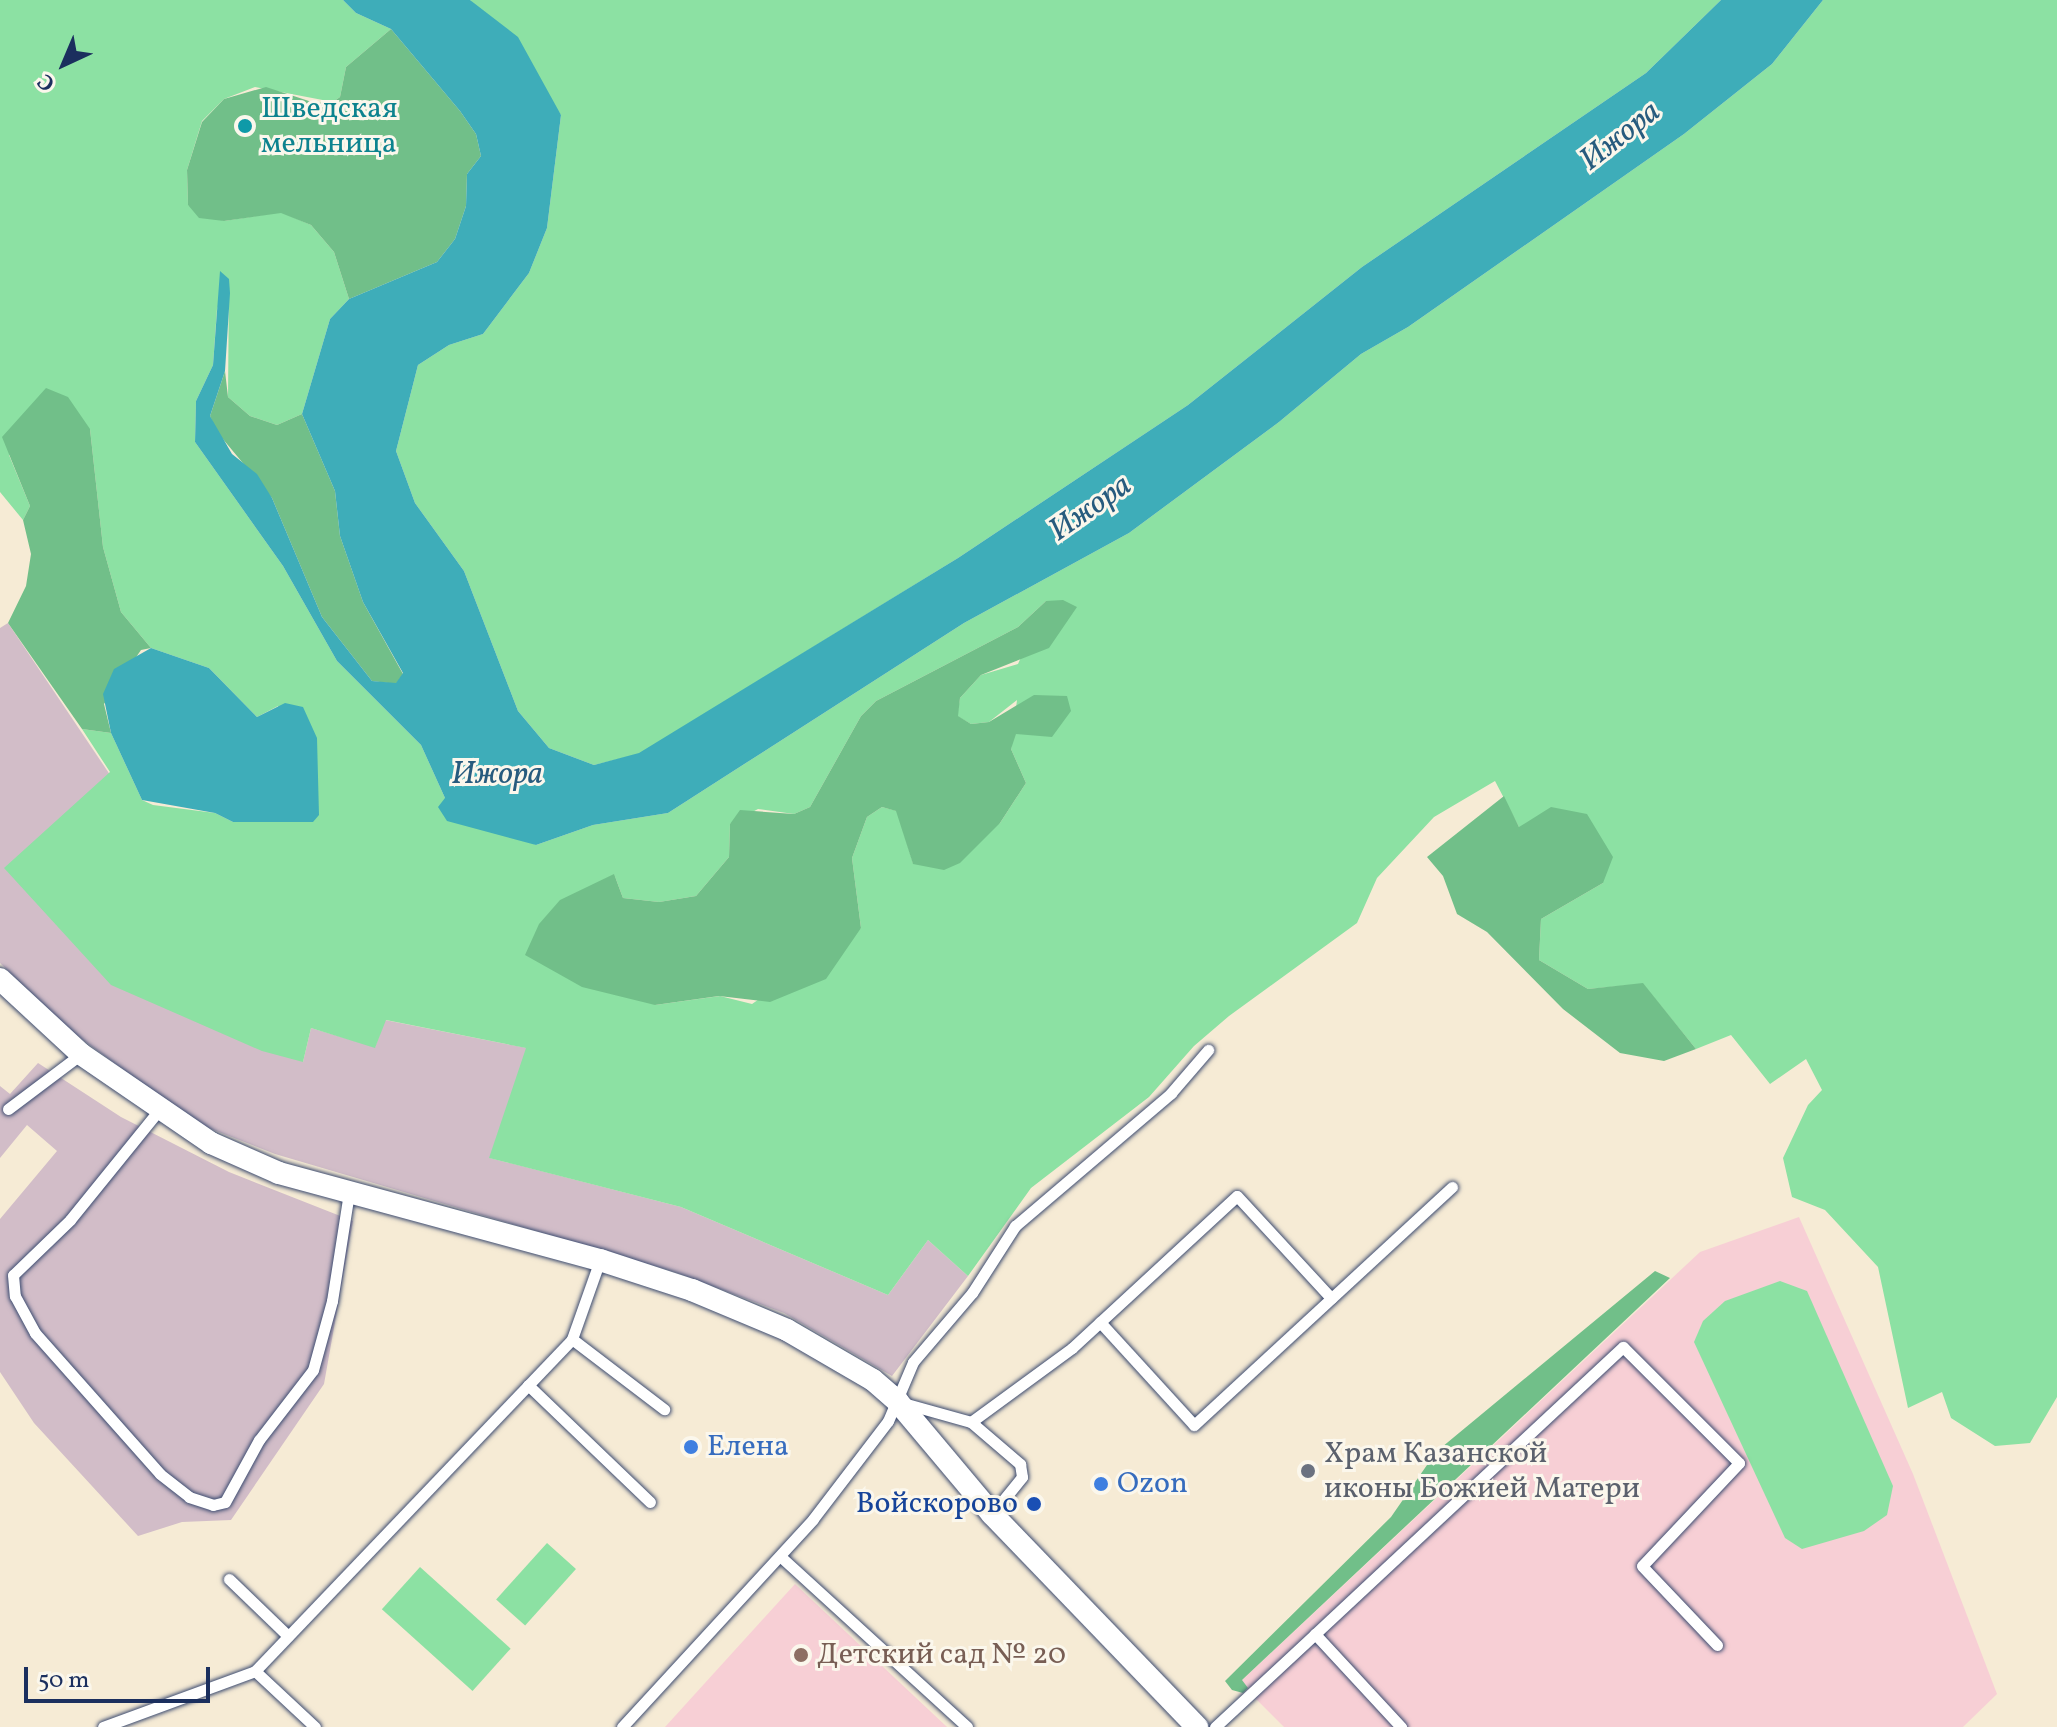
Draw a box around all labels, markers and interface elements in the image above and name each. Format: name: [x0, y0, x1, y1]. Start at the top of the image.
north arrow: [24, 24, 104, 104]
text: С: [31, 66, 63, 98]
place label: Шведская мельница: [261, 91, 398, 162]
water label: Ижора: [1573, 94, 1669, 180]
marker: Шведская мельница: [236, 117, 254, 135]
water label: Ижора: [1042, 467, 1140, 551]
water label: Ижора: [451, 756, 543, 794]
place label: Елена: [707, 1429, 789, 1465]
place label: Храм Казанской иконы Божией Матери: [1324, 1436, 1640, 1506]
marker: Елена: [682, 1438, 700, 1456]
marker: Храм Казанской иконы Божией Матери: [1299, 1462, 1317, 1480]
place label: Ozon: [1117, 1466, 1188, 1502]
marker: Ozon: [1092, 1475, 1110, 1493]
place label: Войскорово: [856, 1486, 1018, 1522]
marker: Войскорово: [1025, 1495, 1043, 1513]
place label: Детский сад № 20: [817, 1637, 1066, 1673]
marker: Детский сад № 20: [792, 1646, 810, 1664]
scale bar: [28, 1651, 214, 1701]
text: 50 m: [38, 1664, 90, 1698]

